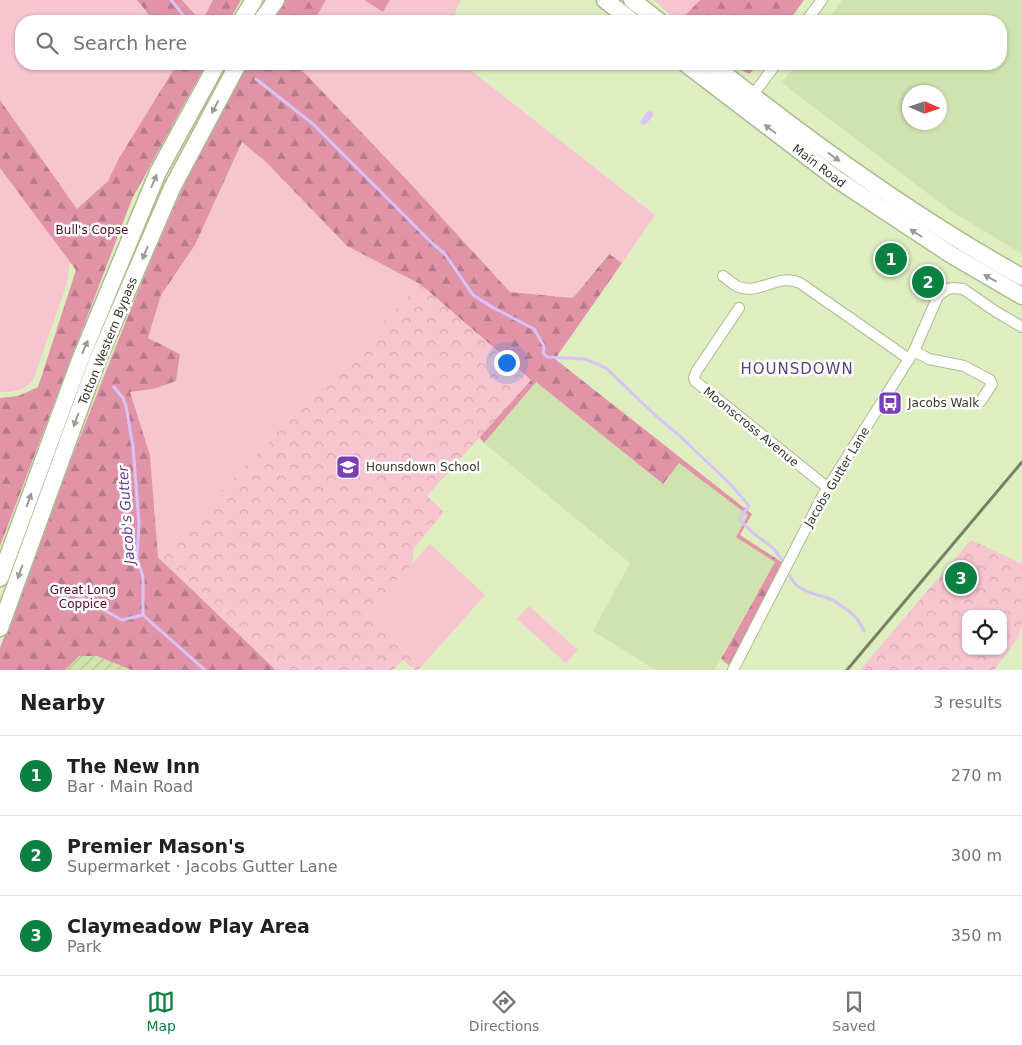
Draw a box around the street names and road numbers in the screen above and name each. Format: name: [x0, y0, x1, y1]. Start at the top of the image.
street label: Main Road: [790, 142, 848, 190]
street label: Totton Western Bypass: [76, 275, 140, 408]
street label: Moonscross Avenue: [701, 384, 801, 470]
street label: Jacobs Gutter Lane: [801, 425, 872, 530]

